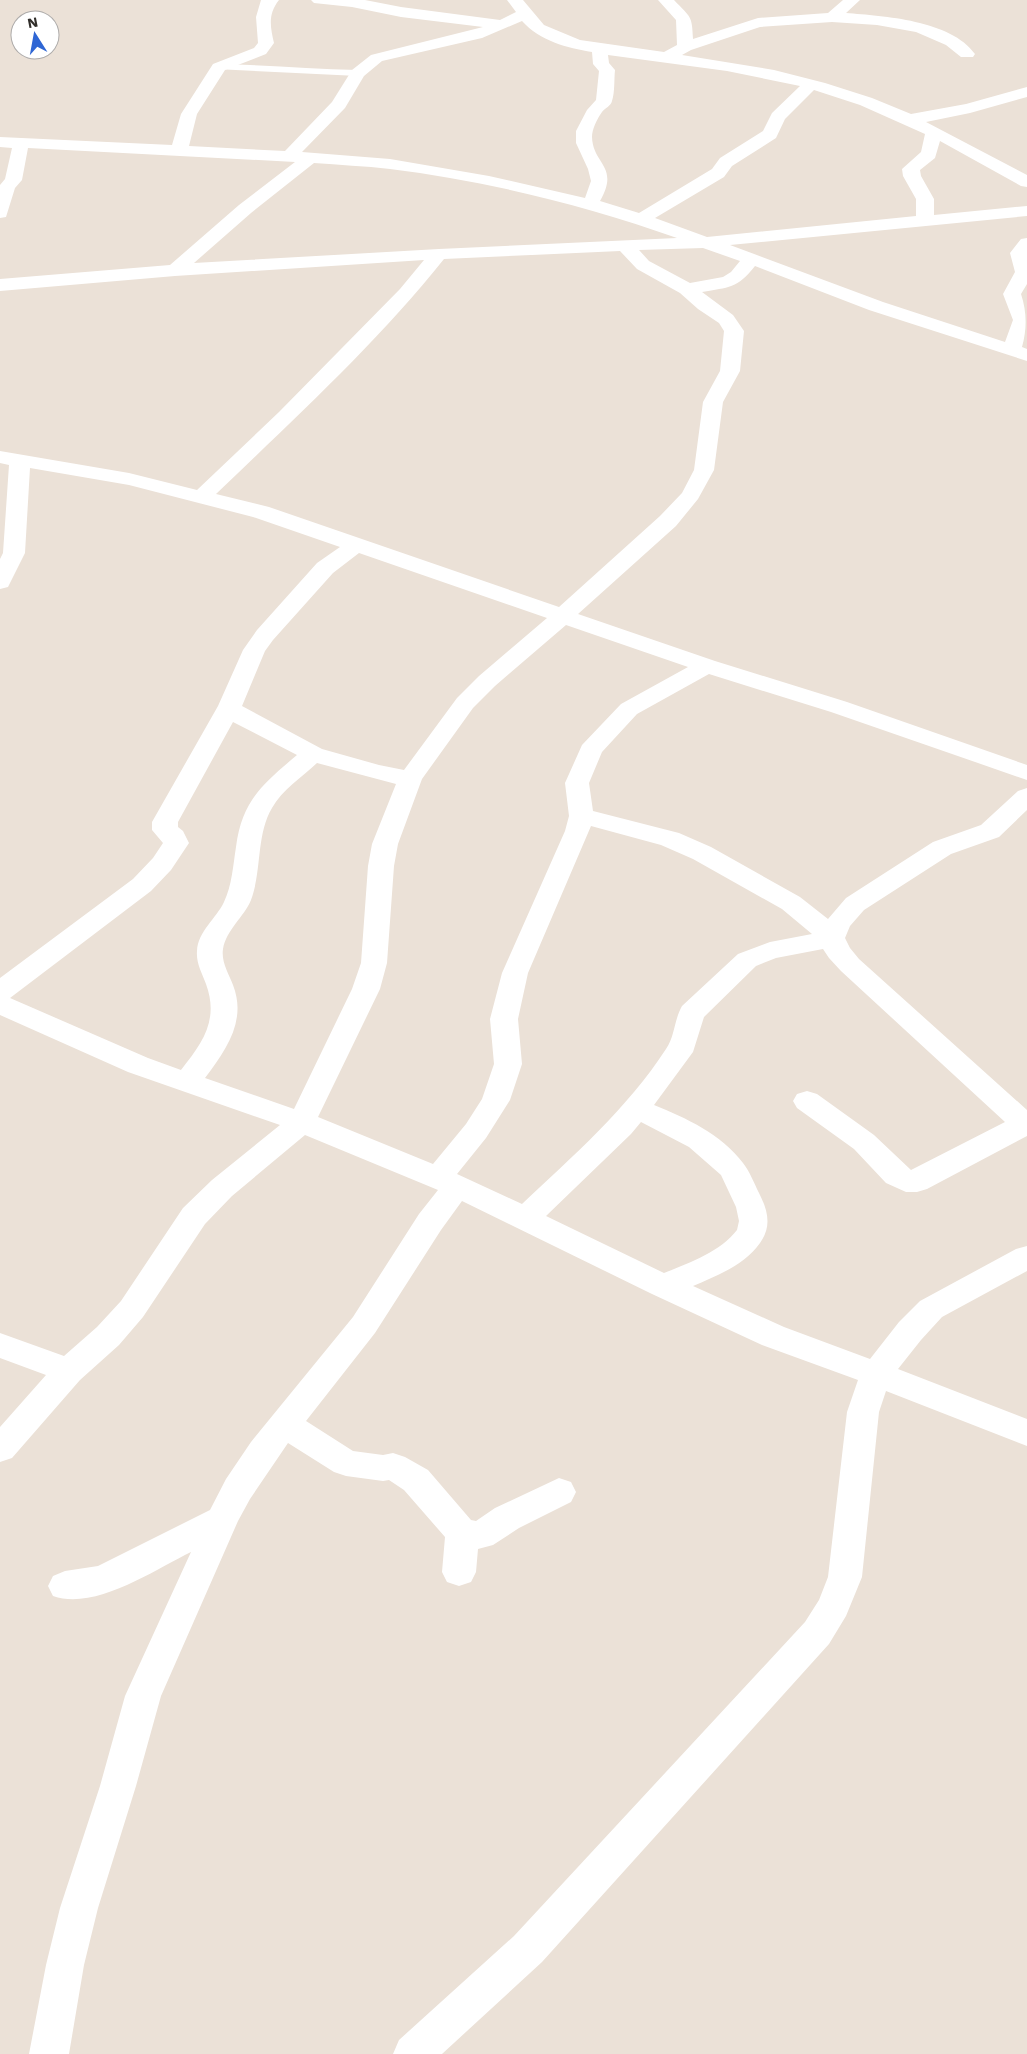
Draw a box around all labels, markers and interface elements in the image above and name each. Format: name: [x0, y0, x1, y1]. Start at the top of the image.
north arrow: [10, 10, 60, 60]
text: N: [26, 13, 39, 31]

